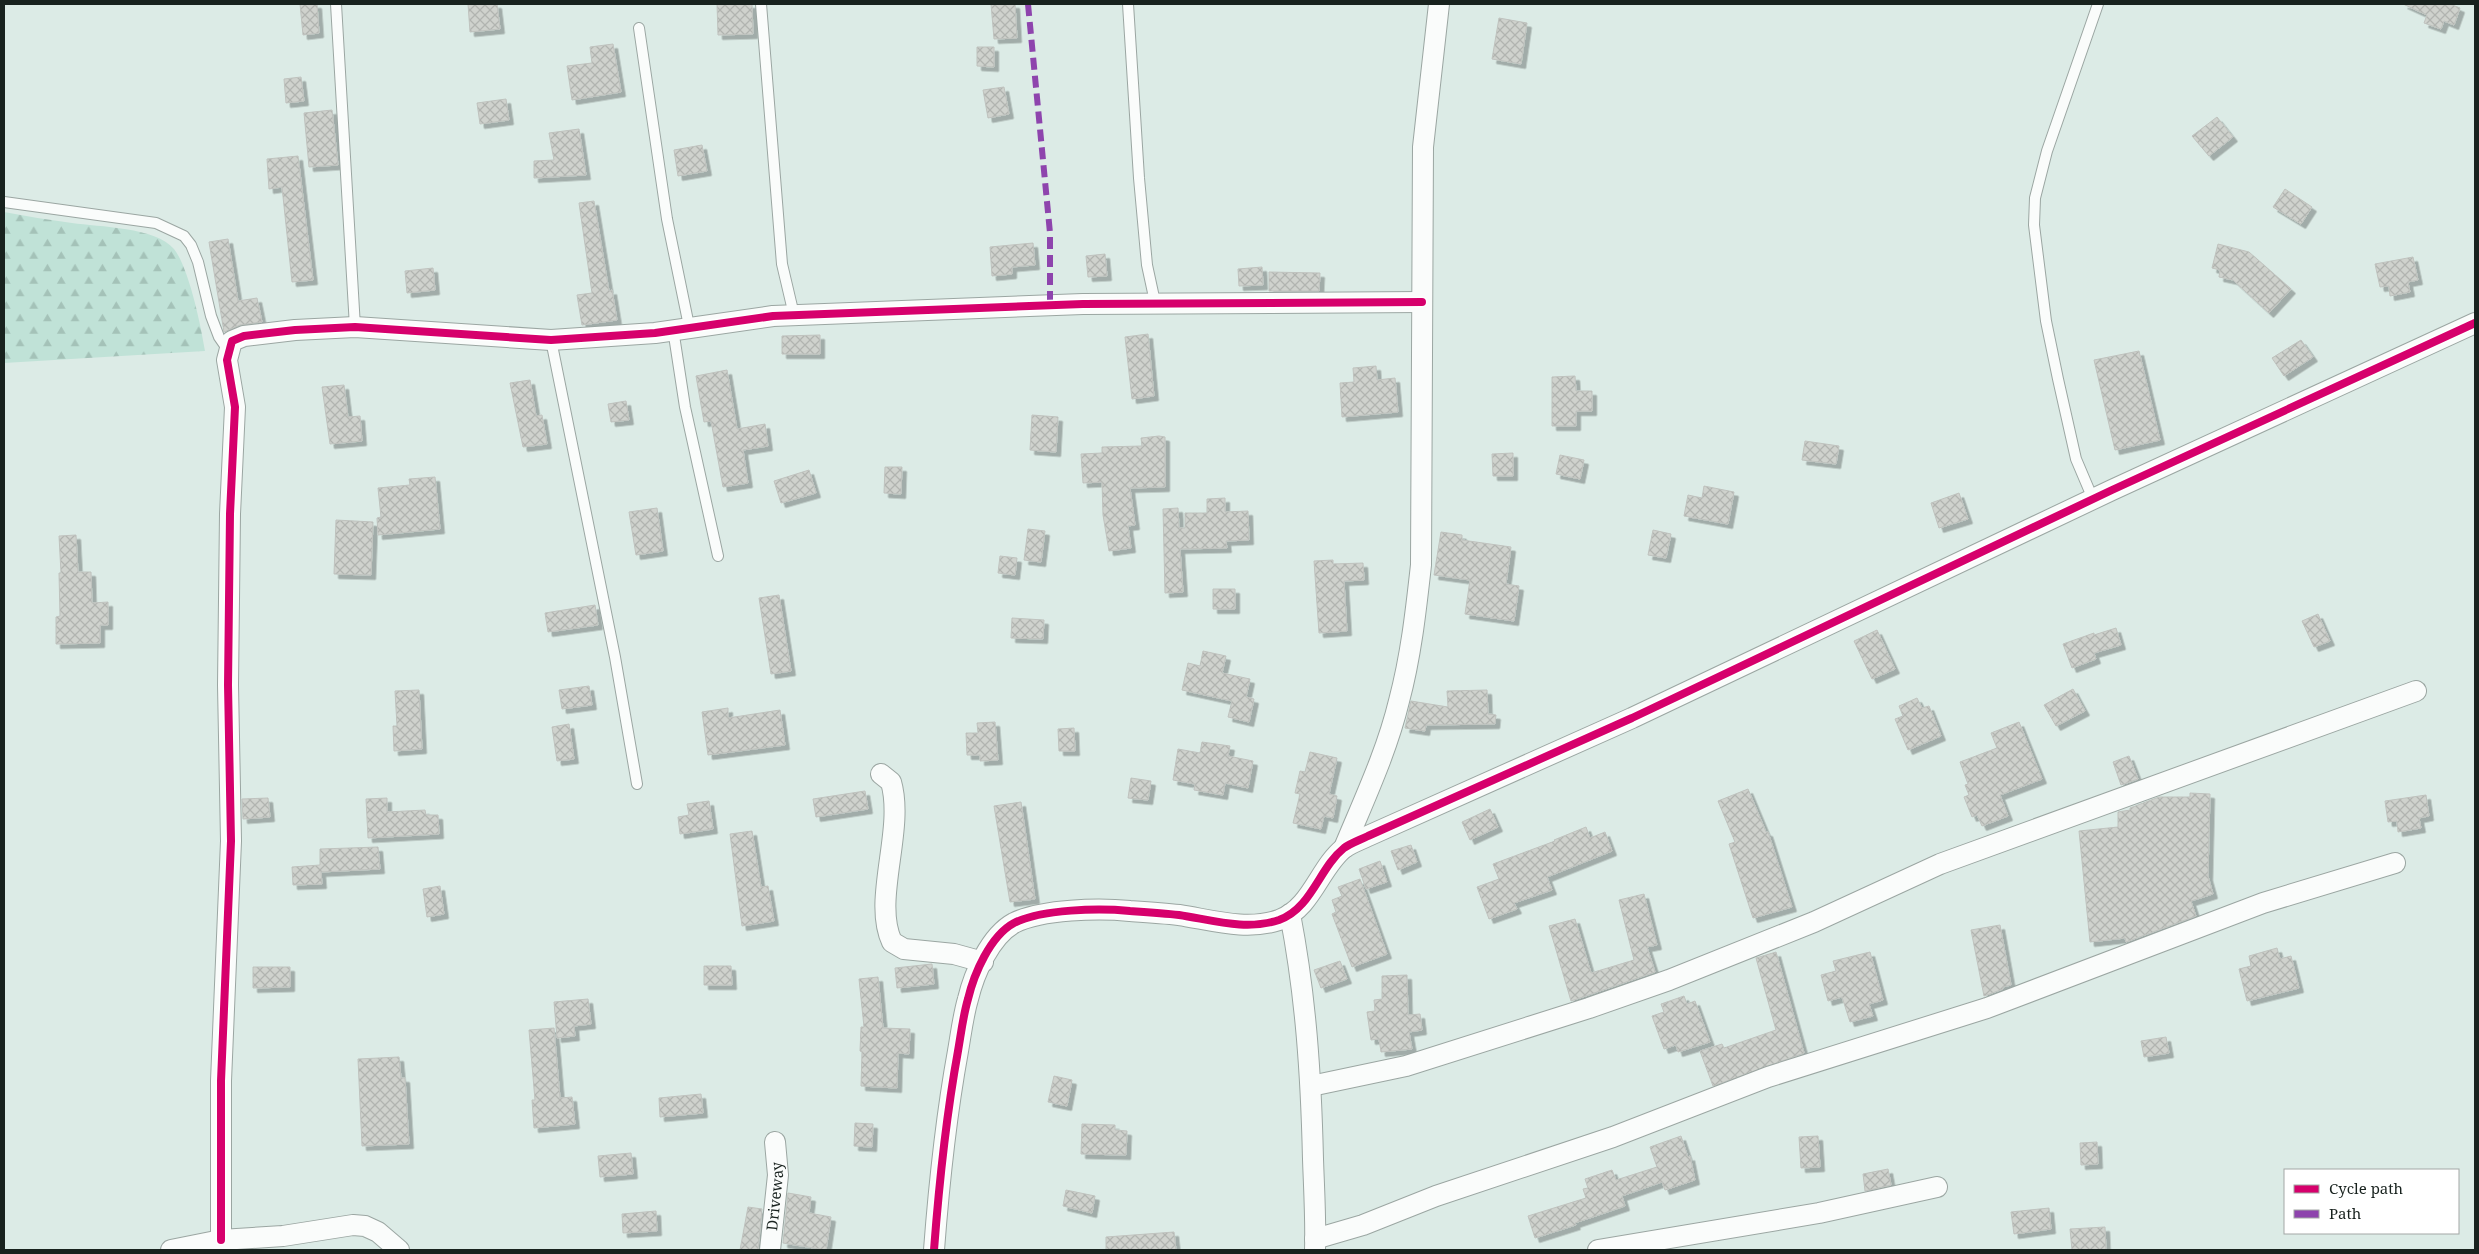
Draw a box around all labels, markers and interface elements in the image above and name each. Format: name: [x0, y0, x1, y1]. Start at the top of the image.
street label: Driveway: [761, 1161, 787, 1232]
legend: [2284, 1169, 2459, 1234]
text: Cycle path: [2329, 1178, 2404, 1198]
text: Path: [2329, 1203, 2362, 1223]

